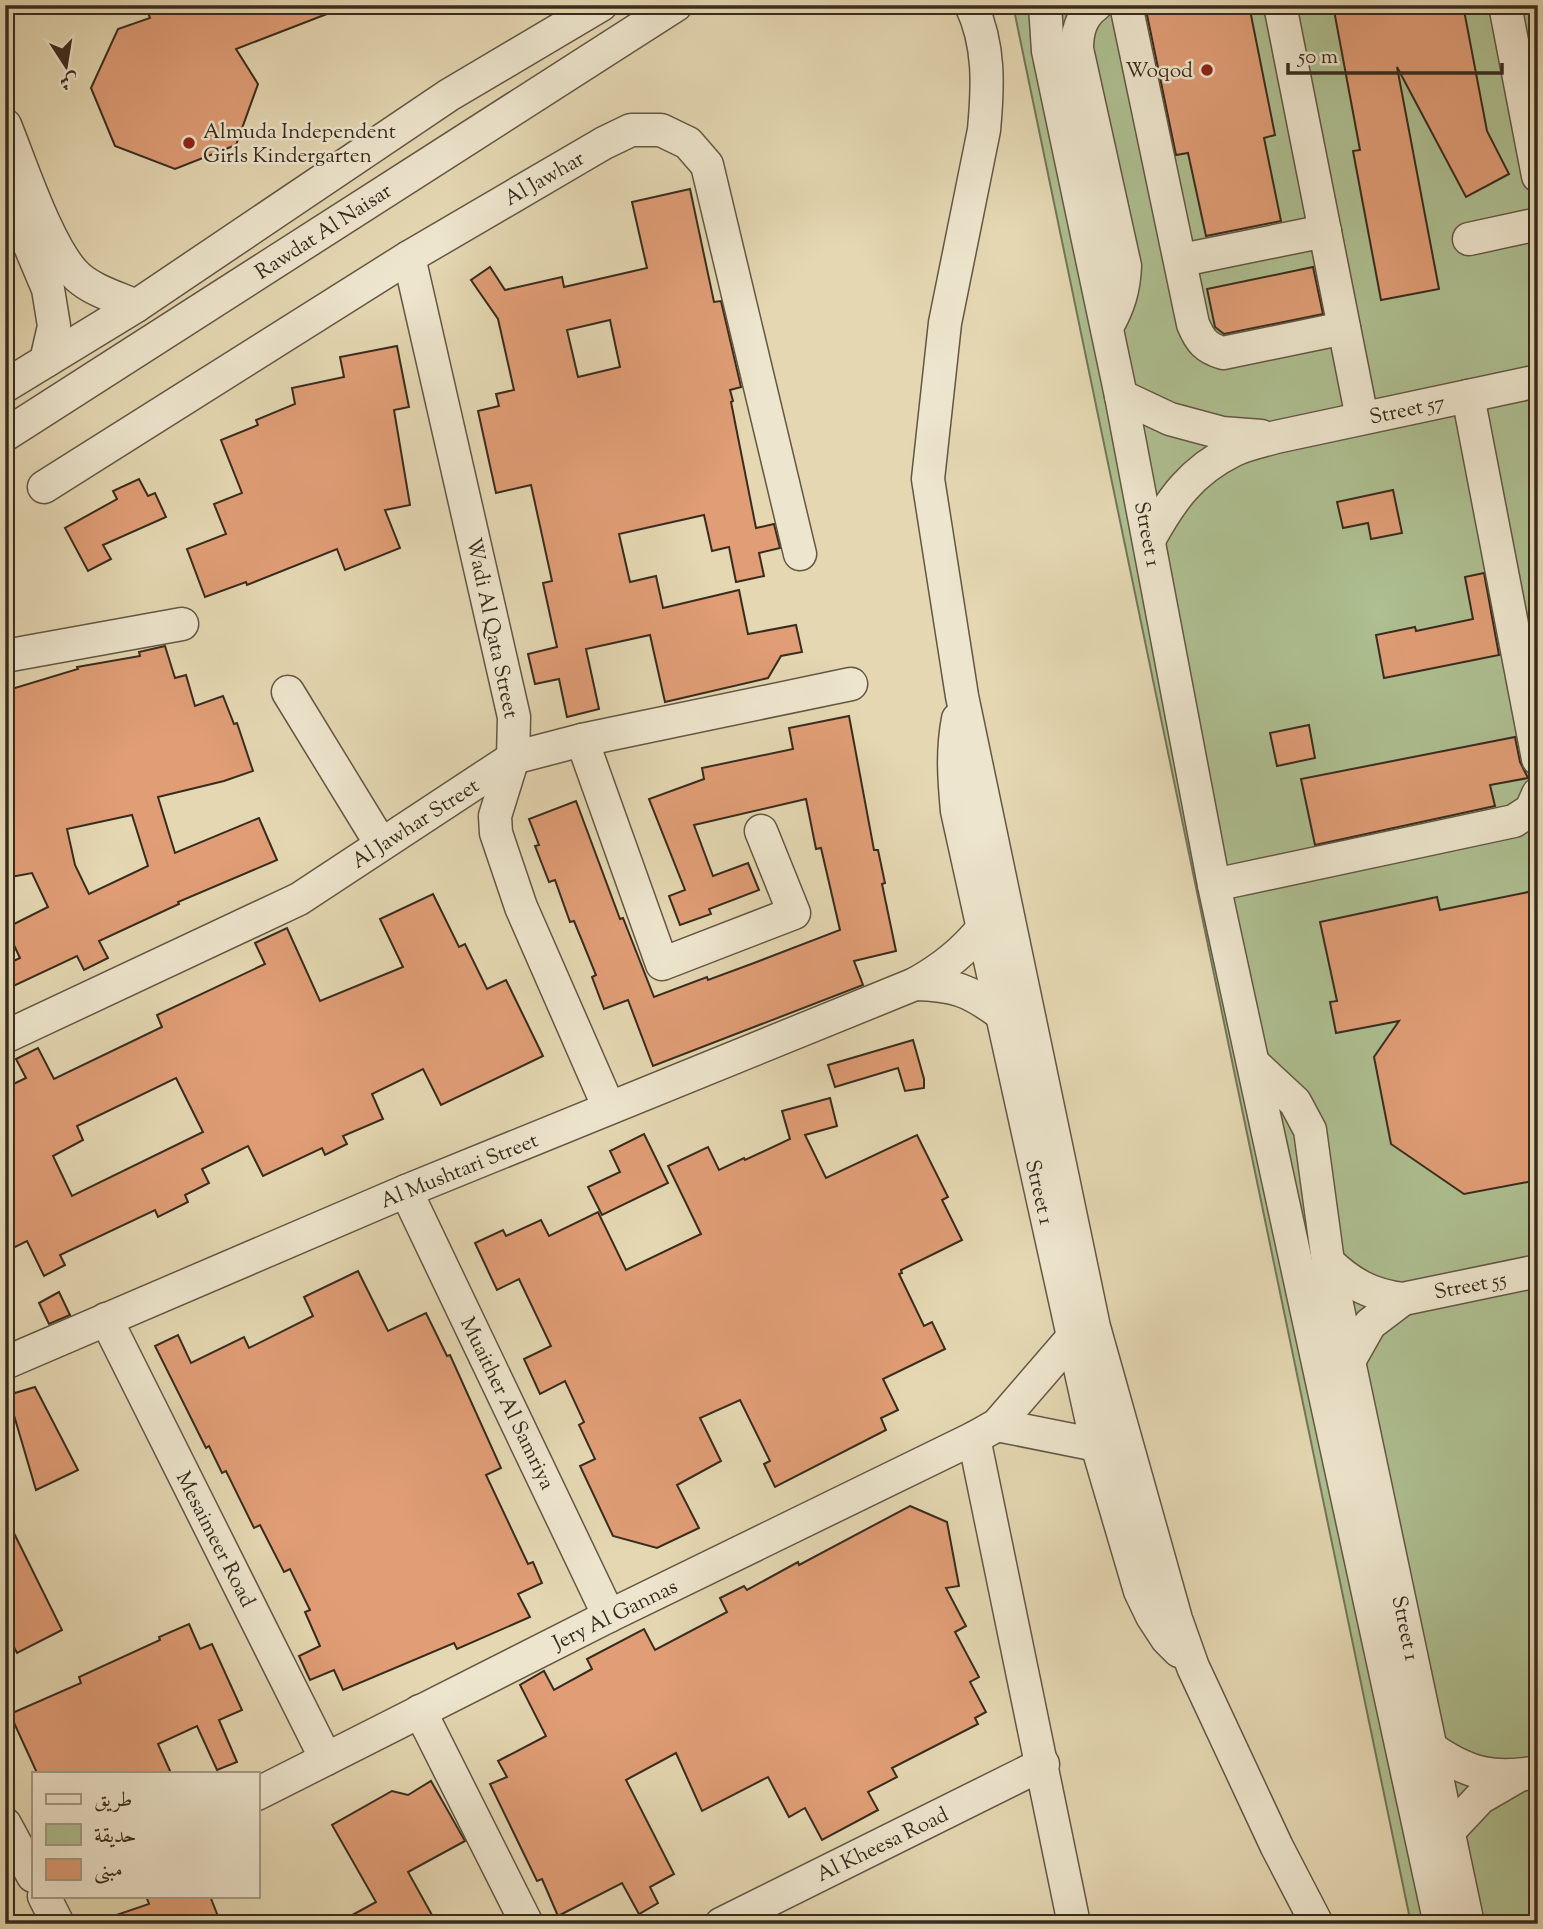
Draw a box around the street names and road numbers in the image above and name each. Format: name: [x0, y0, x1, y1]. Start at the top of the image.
street label: Al Jawhar: [499, 145, 591, 215]
street label: Rawdat Al Naisar: [250, 177, 399, 288]
street label: Street 57: [1367, 388, 1448, 434]
street label: Street 1: [1125, 499, 1167, 570]
street label: Wadi Al Qata Street: [457, 535, 525, 721]
street label: Al Jawhar Street: [346, 772, 486, 877]
street label: Al Mushtari Street: [376, 1126, 543, 1217]
street label: Street 1: [1016, 1157, 1060, 1228]
street label: Street 55: [1432, 1265, 1509, 1309]
street label: Muaither Al Samriya: [451, 1313, 561, 1496]
street label: Mesaimeer Road: [167, 1467, 261, 1613]
street label: Jery Al Gannas: [547, 1573, 683, 1659]
street label: Street 1: [1383, 1593, 1426, 1664]
street label: Al Kheesa Road: [812, 1801, 954, 1891]

